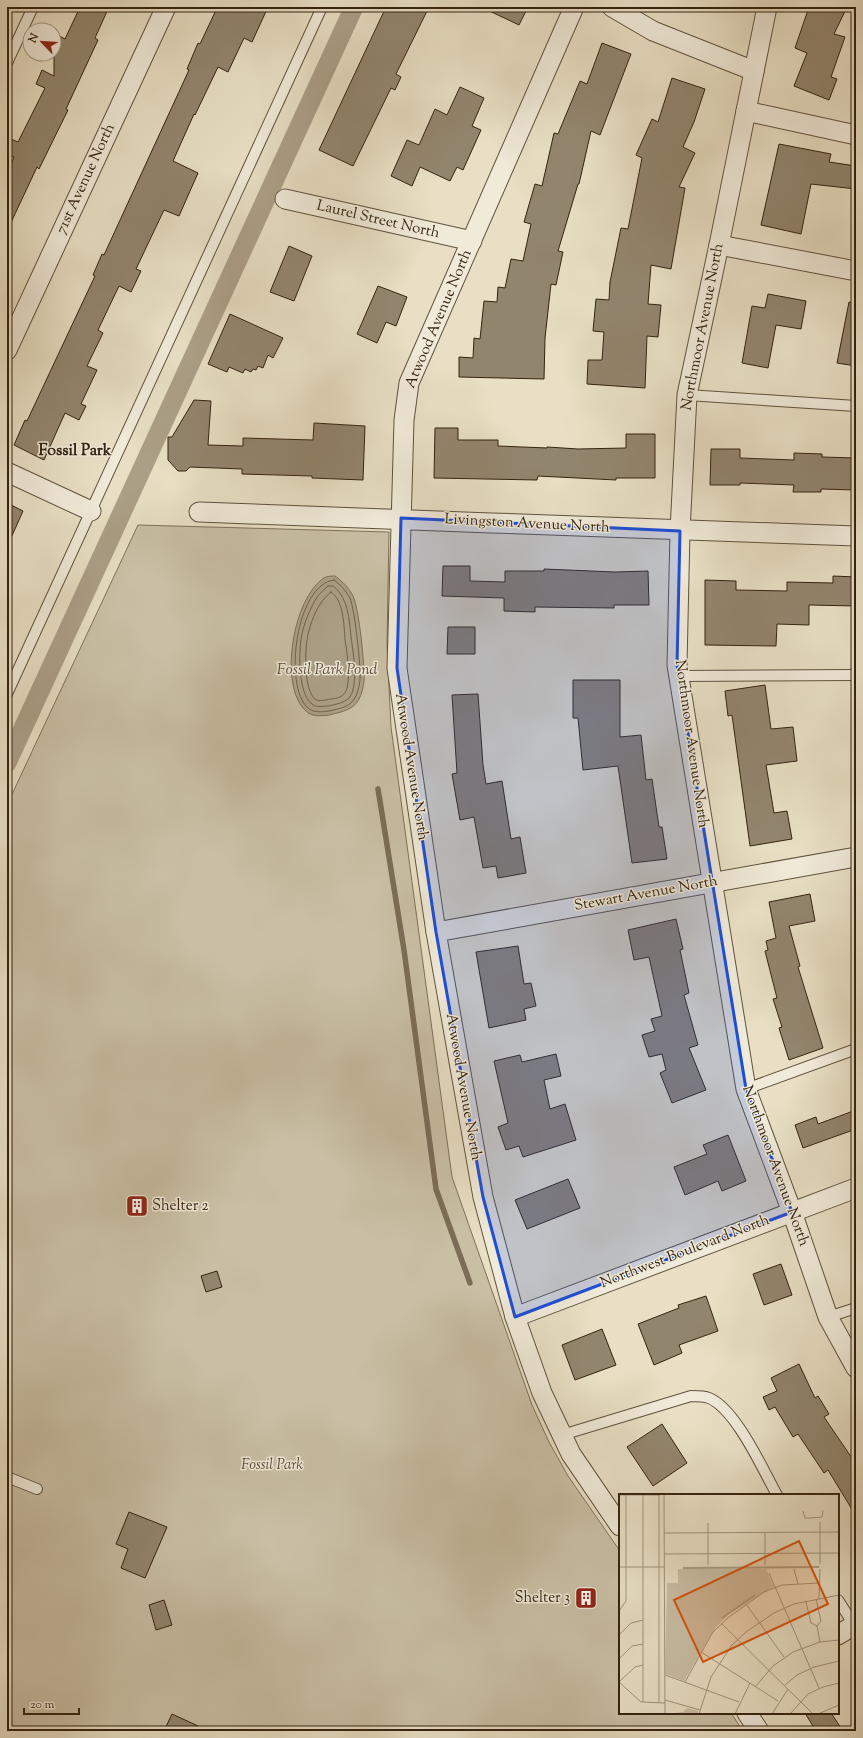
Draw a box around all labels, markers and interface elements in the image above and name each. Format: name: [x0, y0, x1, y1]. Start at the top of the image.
north arrow: [22, 22, 62, 62]
text: N: [24, 31, 43, 46]
street label: 71st Avenue North: [51, 120, 121, 238]
street label: Laurel Street North: [314, 196, 442, 244]
street label: Northmoor Avenue North: [676, 241, 730, 412]
street label: Atwood Avenue North: [400, 246, 478, 392]
district label: Fossil Park: [39, 440, 112, 463]
street label: Livingston Avenue North: [444, 509, 610, 539]
street label: Northmoor Avenue North: [669, 658, 713, 830]
water label: Fossil Park Pond: [277, 659, 377, 682]
street label: Atwood Avenue North: [389, 692, 433, 842]
street label: Stewart Avenue North: [573, 871, 720, 917]
street label: Atwood Avenue North: [440, 1012, 486, 1162]
street label: Northmoor Avenue North: [736, 1083, 814, 1250]
building icon: Shelter 2: [124, 1193, 150, 1219]
place label: Shelter 2: [152, 1196, 209, 1217]
street label: Northwest Boulevard North: [597, 1210, 773, 1294]
park label: Fossil Park: [241, 1455, 303, 1476]
inset map: [619, 1494, 839, 1714]
building icon: Shelter 3: [573, 1585, 599, 1611]
place label: Shelter 3: [514, 1588, 570, 1609]
scale bar: [24, 1690, 79, 1716]
text: 20 m: [30, 1696, 55, 1714]

